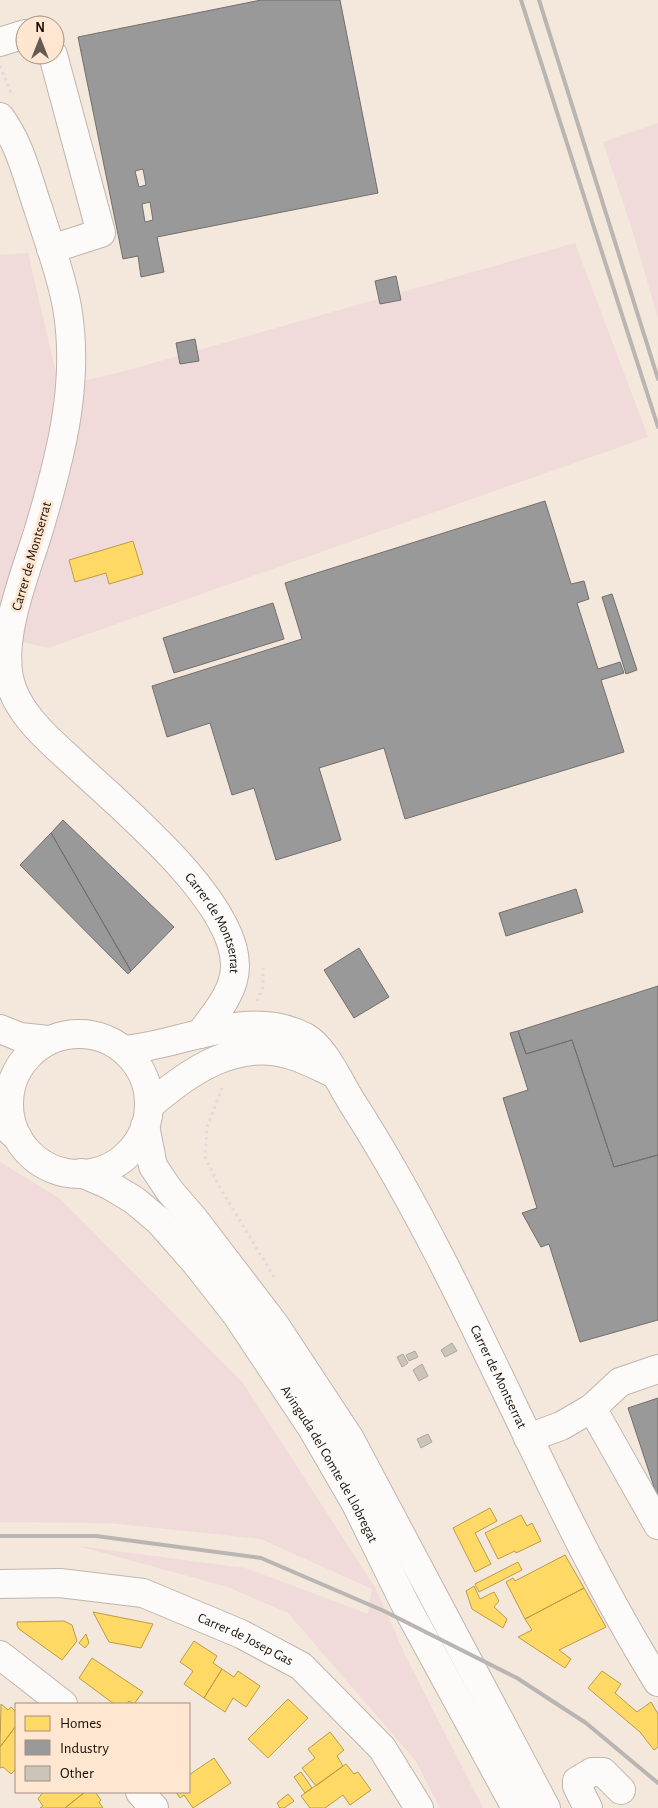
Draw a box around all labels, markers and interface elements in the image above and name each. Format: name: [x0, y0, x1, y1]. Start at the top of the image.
north arrow: [15, 15, 65, 65]
text: N: [35, 21, 45, 35]
street label: Carrer de Montserrat: [10, 500, 54, 612]
street label: Carrer de Montserrat: [182, 870, 241, 975]
street label: Carrer de Montserrat: [467, 1323, 529, 1431]
street label: Avinguda del Comte de Llobregat: [278, 1383, 380, 1546]
street label: Carrer de Josep Gas: [196, 1611, 295, 1668]
legend: [15, 1703, 190, 1793]
text: Homes: [60, 1716, 102, 1731]
text: Industry: [60, 1741, 109, 1756]
text: Other: [60, 1766, 94, 1781]

